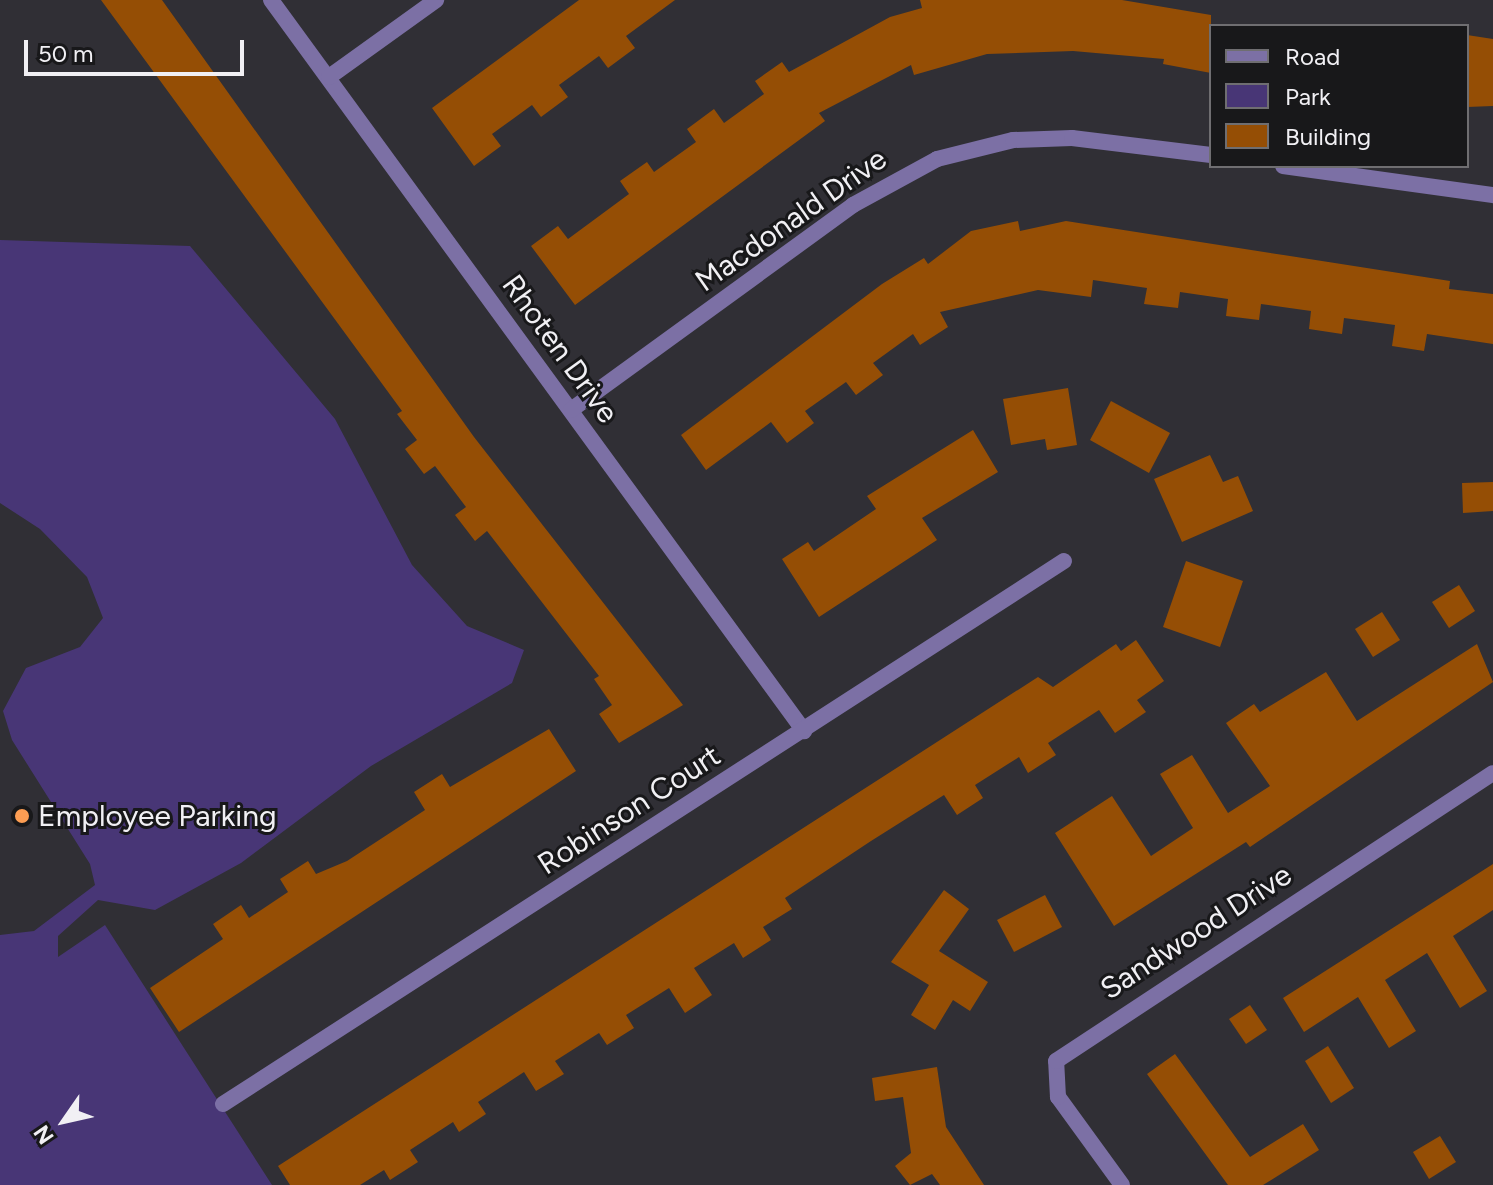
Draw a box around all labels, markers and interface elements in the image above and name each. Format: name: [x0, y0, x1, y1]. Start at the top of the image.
scale bar: [28, 24, 248, 74]
legend: [1209, 24, 1469, 168]
text: 50 m: [38, 39, 94, 68]
text: Road: [1285, 42, 1340, 71]
text: Park: [1285, 82, 1331, 111]
text: Building: [1285, 122, 1371, 151]
street label: Macdonald Drive: [689, 141, 893, 299]
street label: Rhoten Drive: [494, 268, 626, 430]
street label: Robinson Court: [531, 738, 727, 882]
place label: Employee Parking: [38, 798, 277, 834]
marker: Employee Parking: [13, 807, 31, 825]
street label: Sandwood Drive: [1094, 857, 1298, 1007]
north arrow: [24, 1081, 104, 1161]
text: N: [28, 1120, 60, 1149]

